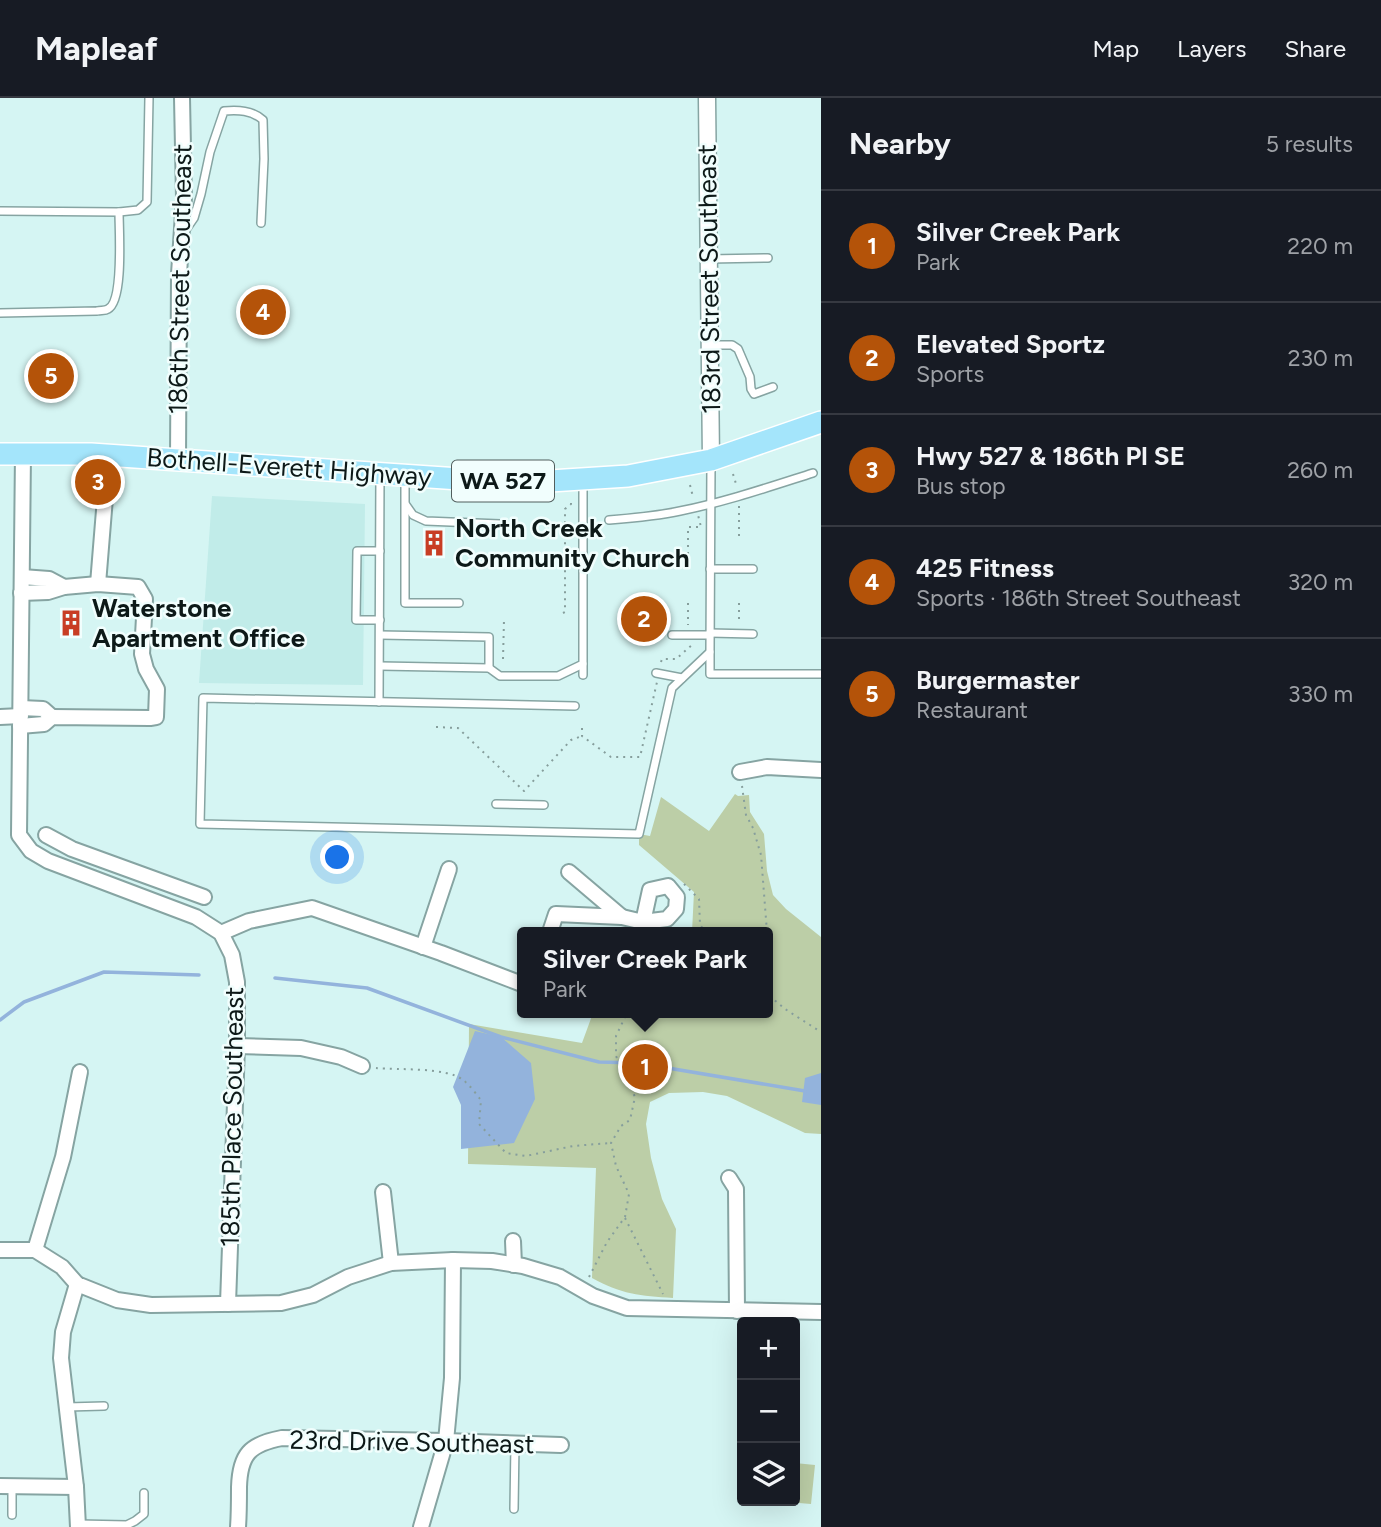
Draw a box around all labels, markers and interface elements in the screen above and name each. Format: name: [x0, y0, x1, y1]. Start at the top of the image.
text: Mapleaf: [35, 29, 158, 68]
text: Map: [1092, 34, 1139, 63]
text: Layers: [1177, 34, 1246, 63]
text: Share: [1284, 34, 1346, 63]
text: Nearby: [849, 125, 951, 162]
text: 5 results: [1266, 130, 1353, 158]
street label: 186th Street Southeast: [162, 143, 198, 415]
street label: 183rd Street Southeast: [691, 144, 727, 414]
text: Silver Creek Park: [916, 216, 1120, 248]
text: 1: [867, 232, 877, 260]
text: 220 m: [1287, 232, 1353, 260]
text: Park: [916, 248, 960, 276]
pin: 4: [240, 286, 286, 338]
text: Elevated Sportz: [916, 328, 1105, 360]
text: 2: [865, 344, 879, 372]
text: 230 m: [1288, 344, 1353, 372]
pin: 5: [28, 350, 74, 402]
text: Sports: [916, 360, 984, 388]
text: Hwy 527 & 186th Pl SE: [916, 440, 1185, 472]
street label: Bothell-Everett Highway: [145, 441, 433, 493]
pin: 3: [75, 456, 121, 508]
text: 3: [866, 456, 878, 484]
text: 260 m: [1287, 456, 1353, 484]
road number: WA 527: [452, 460, 554, 502]
text: Bus stop: [916, 472, 1006, 500]
place label: North Creek Community Church: [455, 512, 690, 574]
building icon: North Creek Community Church: [419, 528, 449, 558]
text: 425 Fitness: [916, 552, 1054, 584]
text: 4: [865, 568, 879, 596]
text: 320 m: [1288, 568, 1353, 596]
text: Sports · 186th Street Southeast: [916, 584, 1241, 612]
place label: Waterstone Apartment Office: [92, 592, 305, 654]
pin: 2: [621, 593, 667, 645]
building icon: Waterstone Apartment Office: [56, 608, 86, 638]
text: Burgermaster: [916, 664, 1080, 696]
text: 5: [865, 680, 879, 708]
text: 330 m: [1288, 680, 1353, 708]
text: Restaurant: [916, 696, 1028, 724]
your location: [320, 840, 354, 874]
popup: [517, 927, 773, 1018]
text: Silver Creek Park: [543, 943, 747, 975]
text: Park: [543, 975, 587, 1003]
street label: 185th Place Southeast: [214, 986, 250, 1247]
pin: 1: [622, 1041, 668, 1093]
map controls: [737, 1317, 800, 1506]
button: +: [737, 1317, 800, 1380]
button: −: [737, 1380, 800, 1443]
street label: 23rd Drive Southeast: [289, 1424, 535, 1460]
button: layers: [737, 1443, 800, 1506]

